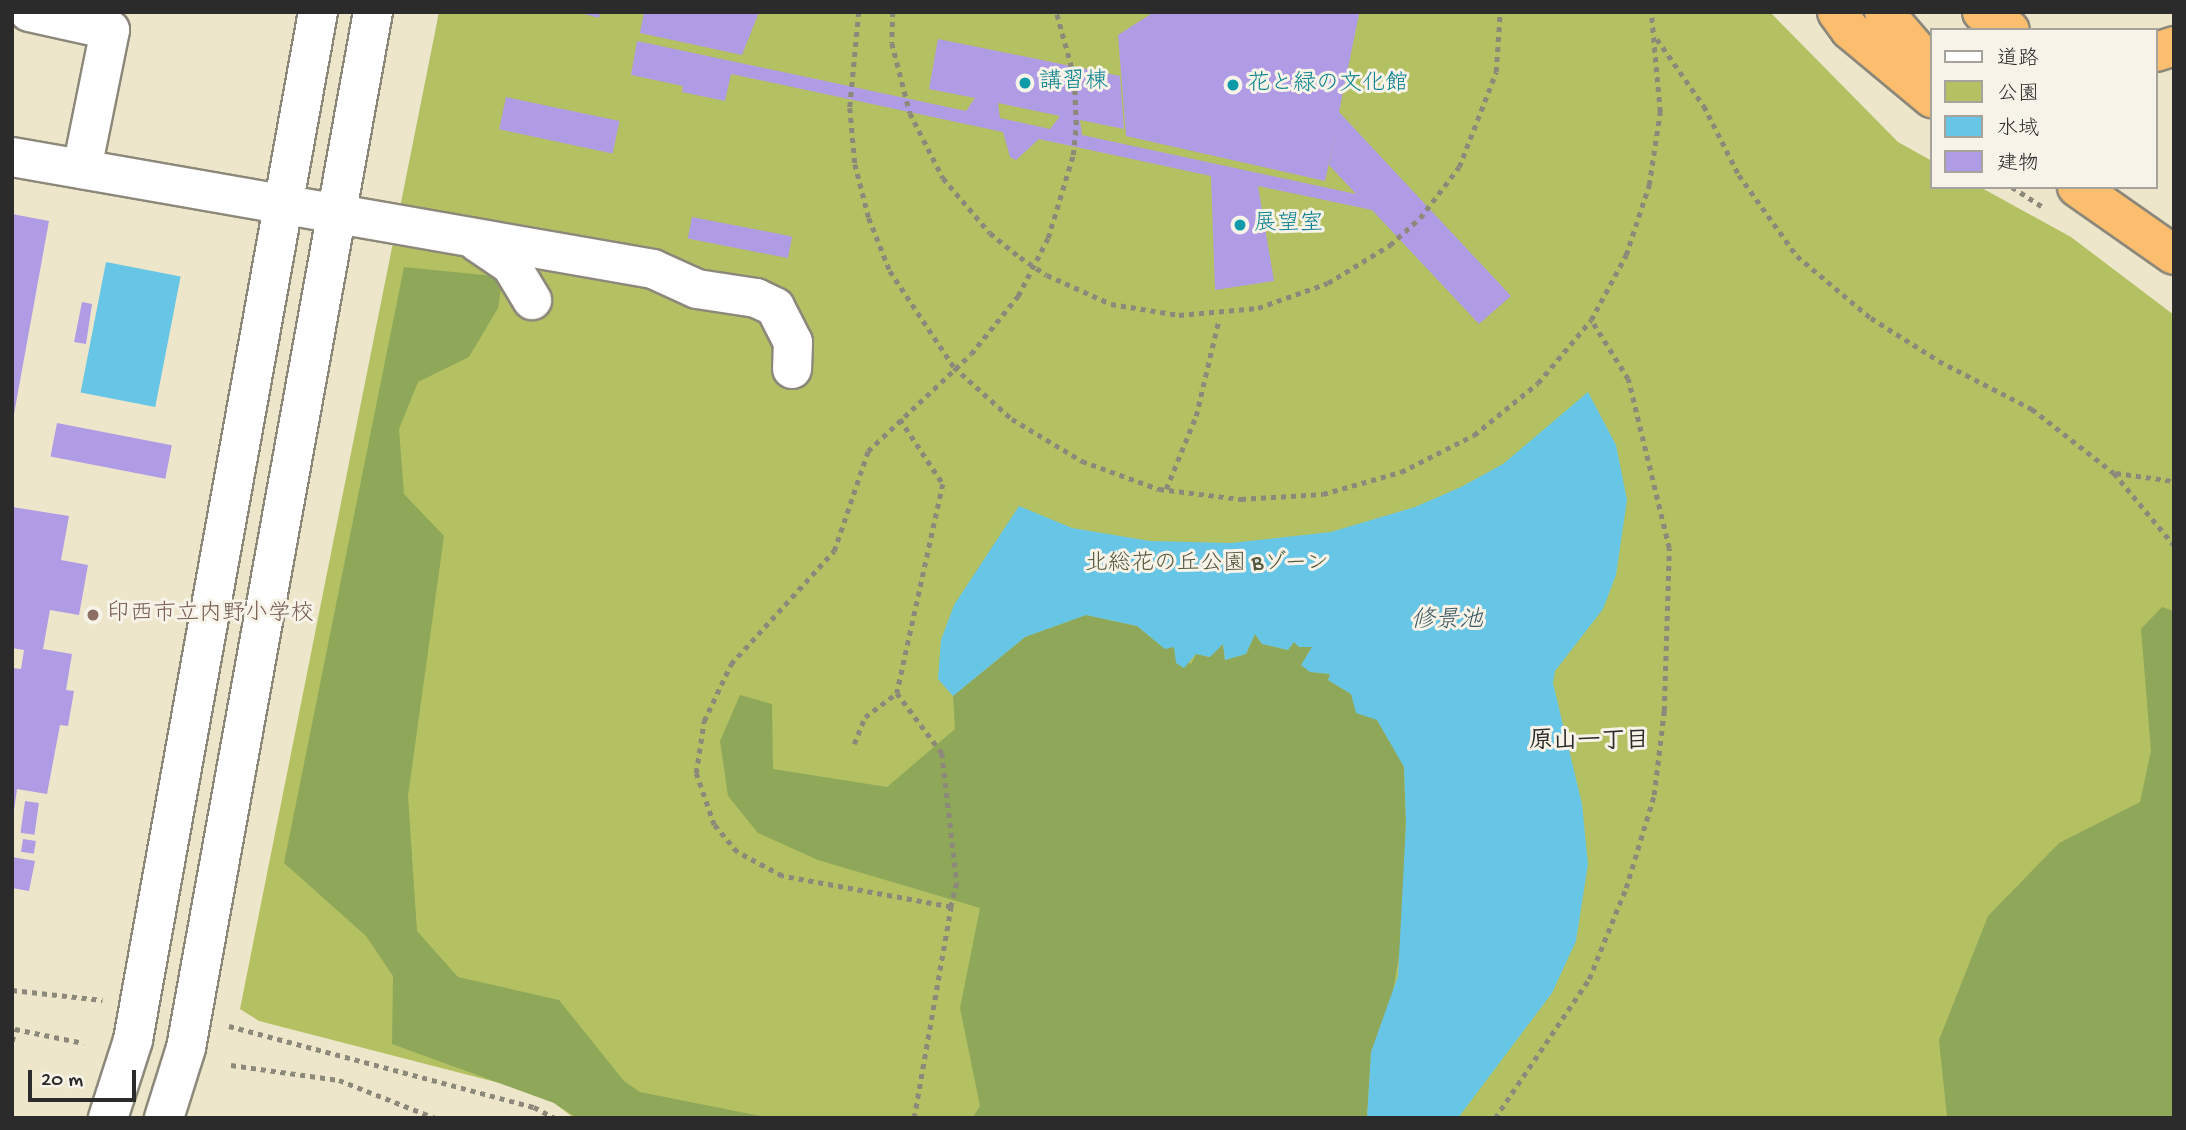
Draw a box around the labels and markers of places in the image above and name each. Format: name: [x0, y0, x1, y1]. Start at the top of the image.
place label: 講習棟: [1039, 69, 1108, 97]
place label: 花と緑の文化館: [1247, 71, 1408, 99]
marker: 講習棟: [1017, 75, 1033, 91]
marker: 花と緑の文化館: [1225, 77, 1241, 93]
place label: 展望室: [1254, 211, 1323, 239]
marker: 展望室: [1232, 217, 1248, 233]
place label: 印西市立内野小学校: [107, 601, 314, 629]
marker: 印西市立内野小学校: [85, 607, 101, 623]

